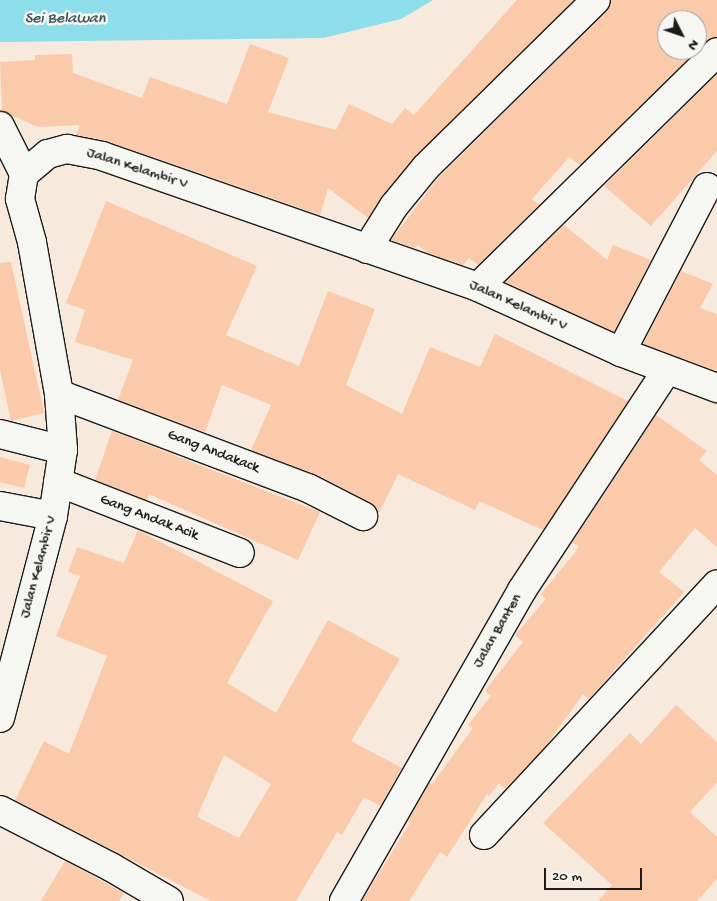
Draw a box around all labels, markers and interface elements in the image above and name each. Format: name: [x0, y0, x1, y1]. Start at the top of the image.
water label: Sei Belawan: [25, 10, 105, 30]
north arrow: [657, 10, 707, 60]
text: N: [684, 35, 702, 54]
street label: Jalan Kelambir V: [84, 144, 190, 194]
street label: Jalan Kelambir V: [466, 276, 570, 336]
street label: Gang Andakack: [165, 426, 261, 478]
street label: Gang Andak Acik: [97, 491, 201, 545]
street label: Jalan Kelambir V: [17, 514, 61, 620]
street label: Jalan Banten: [470, 591, 526, 671]
scale bar: [547, 858, 644, 890]
text: 20 m: [552, 868, 582, 886]

